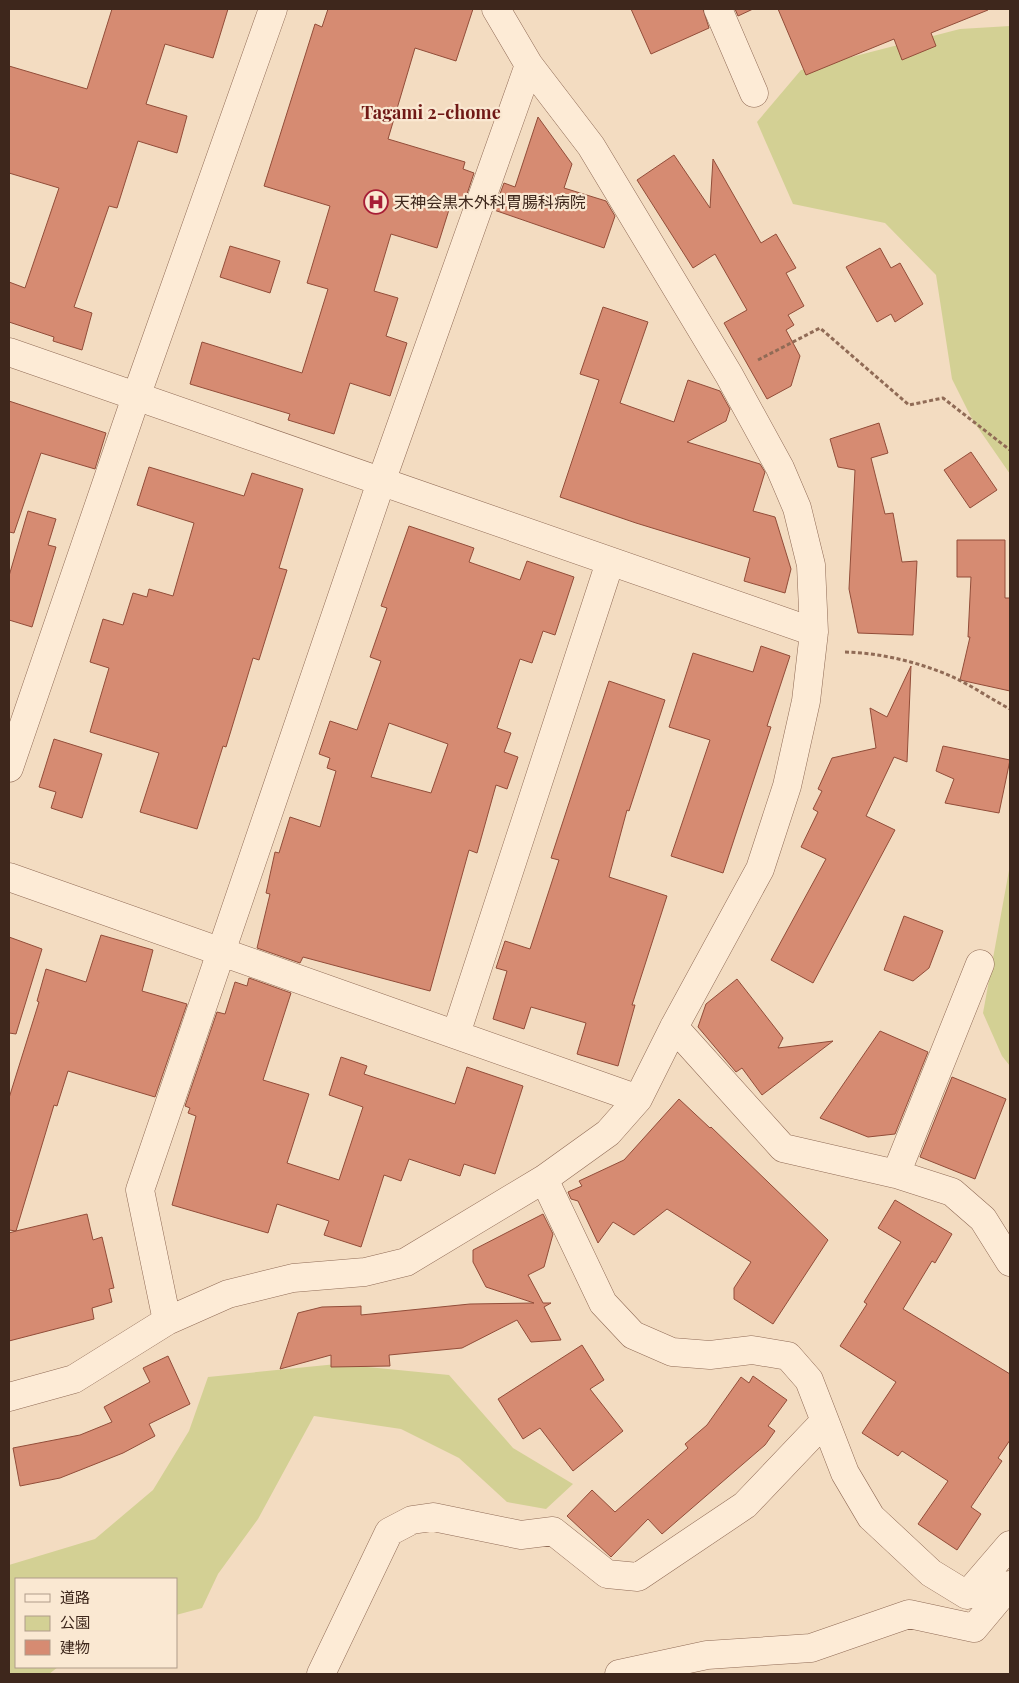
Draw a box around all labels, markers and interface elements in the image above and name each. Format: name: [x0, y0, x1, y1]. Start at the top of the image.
district label: Tagami 2-chome: [361, 100, 501, 124]
hospital icon: 天神会黒木外科胃腸科病院: [363, 189, 389, 215]
place label: 天神会黒木外科胃腸科病院: [394, 191, 586, 212]
legend: [15, 1578, 178, 1668]
text: 道路: [60, 1587, 90, 1607]
text: 公園: [60, 1612, 90, 1632]
text: 建物: [60, 1637, 90, 1657]

